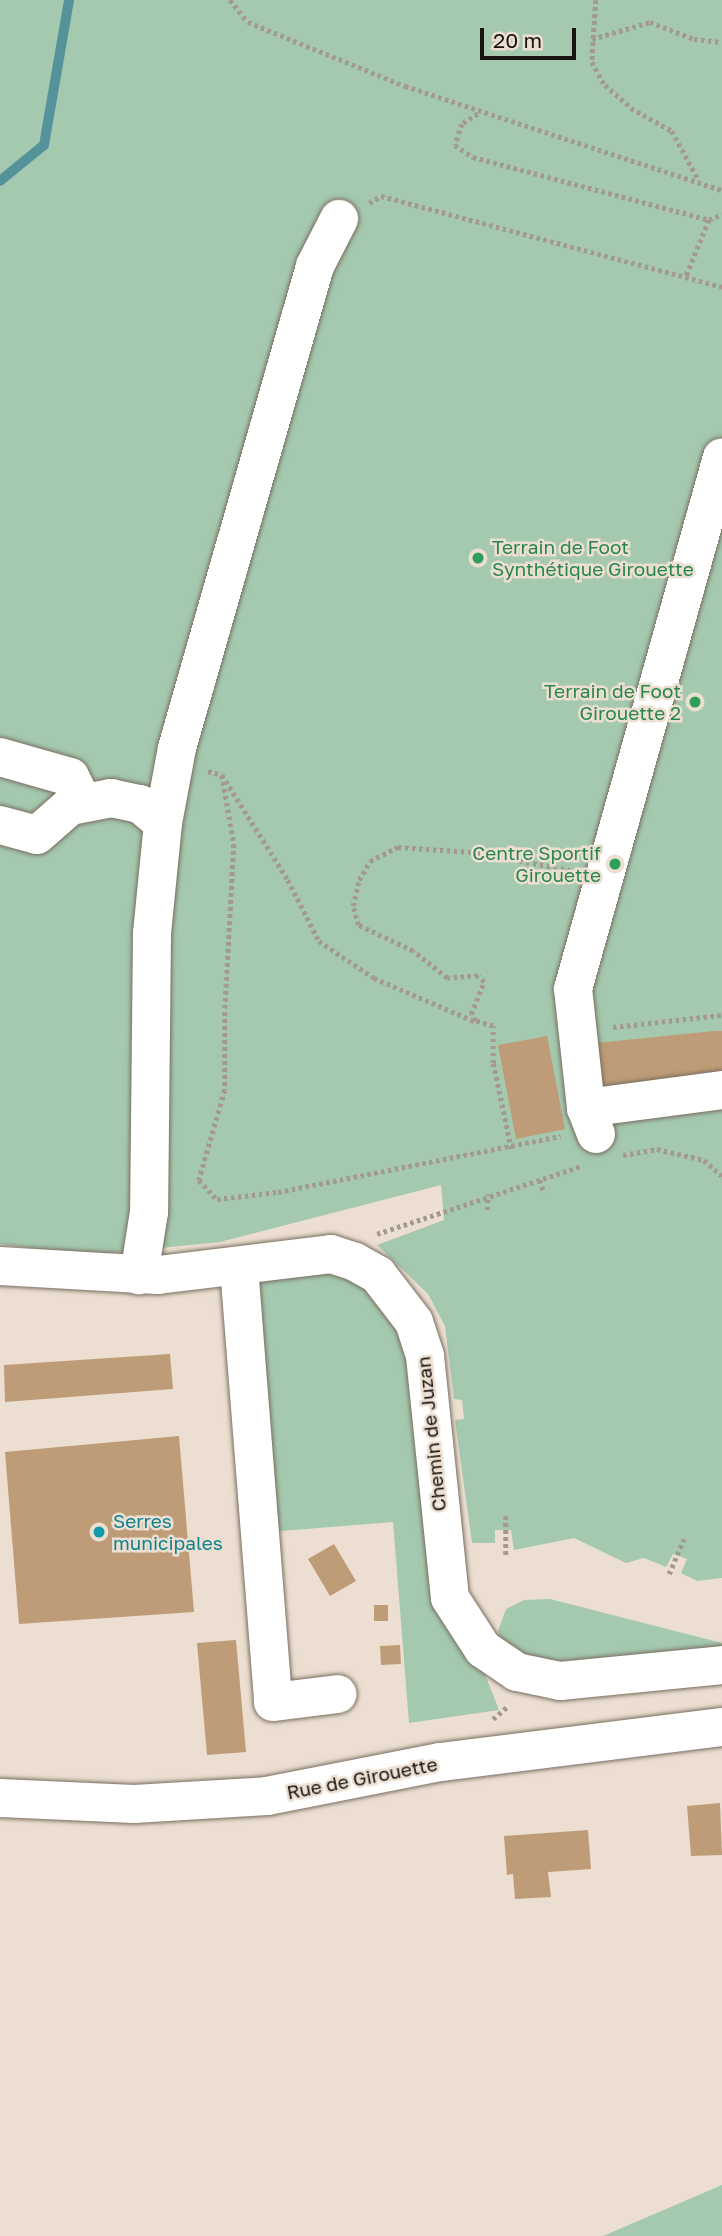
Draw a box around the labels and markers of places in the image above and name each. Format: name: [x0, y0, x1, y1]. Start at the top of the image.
place label: Terrain de Foot Synthétique Girouette: [492, 536, 694, 580]
marker: Terrain de Foot Synthétique Girouette: [470, 550, 486, 566]
place label: Terrain de Foot Girouette 2: [544, 680, 681, 724]
marker: Terrain de Foot Girouette 2: [687, 694, 703, 710]
place label: Centre Sportif Girouette: [472, 842, 601, 886]
marker: Centre Sportif Girouette: [607, 856, 623, 872]
place label: Serres municipales: [113, 1510, 223, 1554]
marker: Serres municipales: [91, 1524, 107, 1540]

